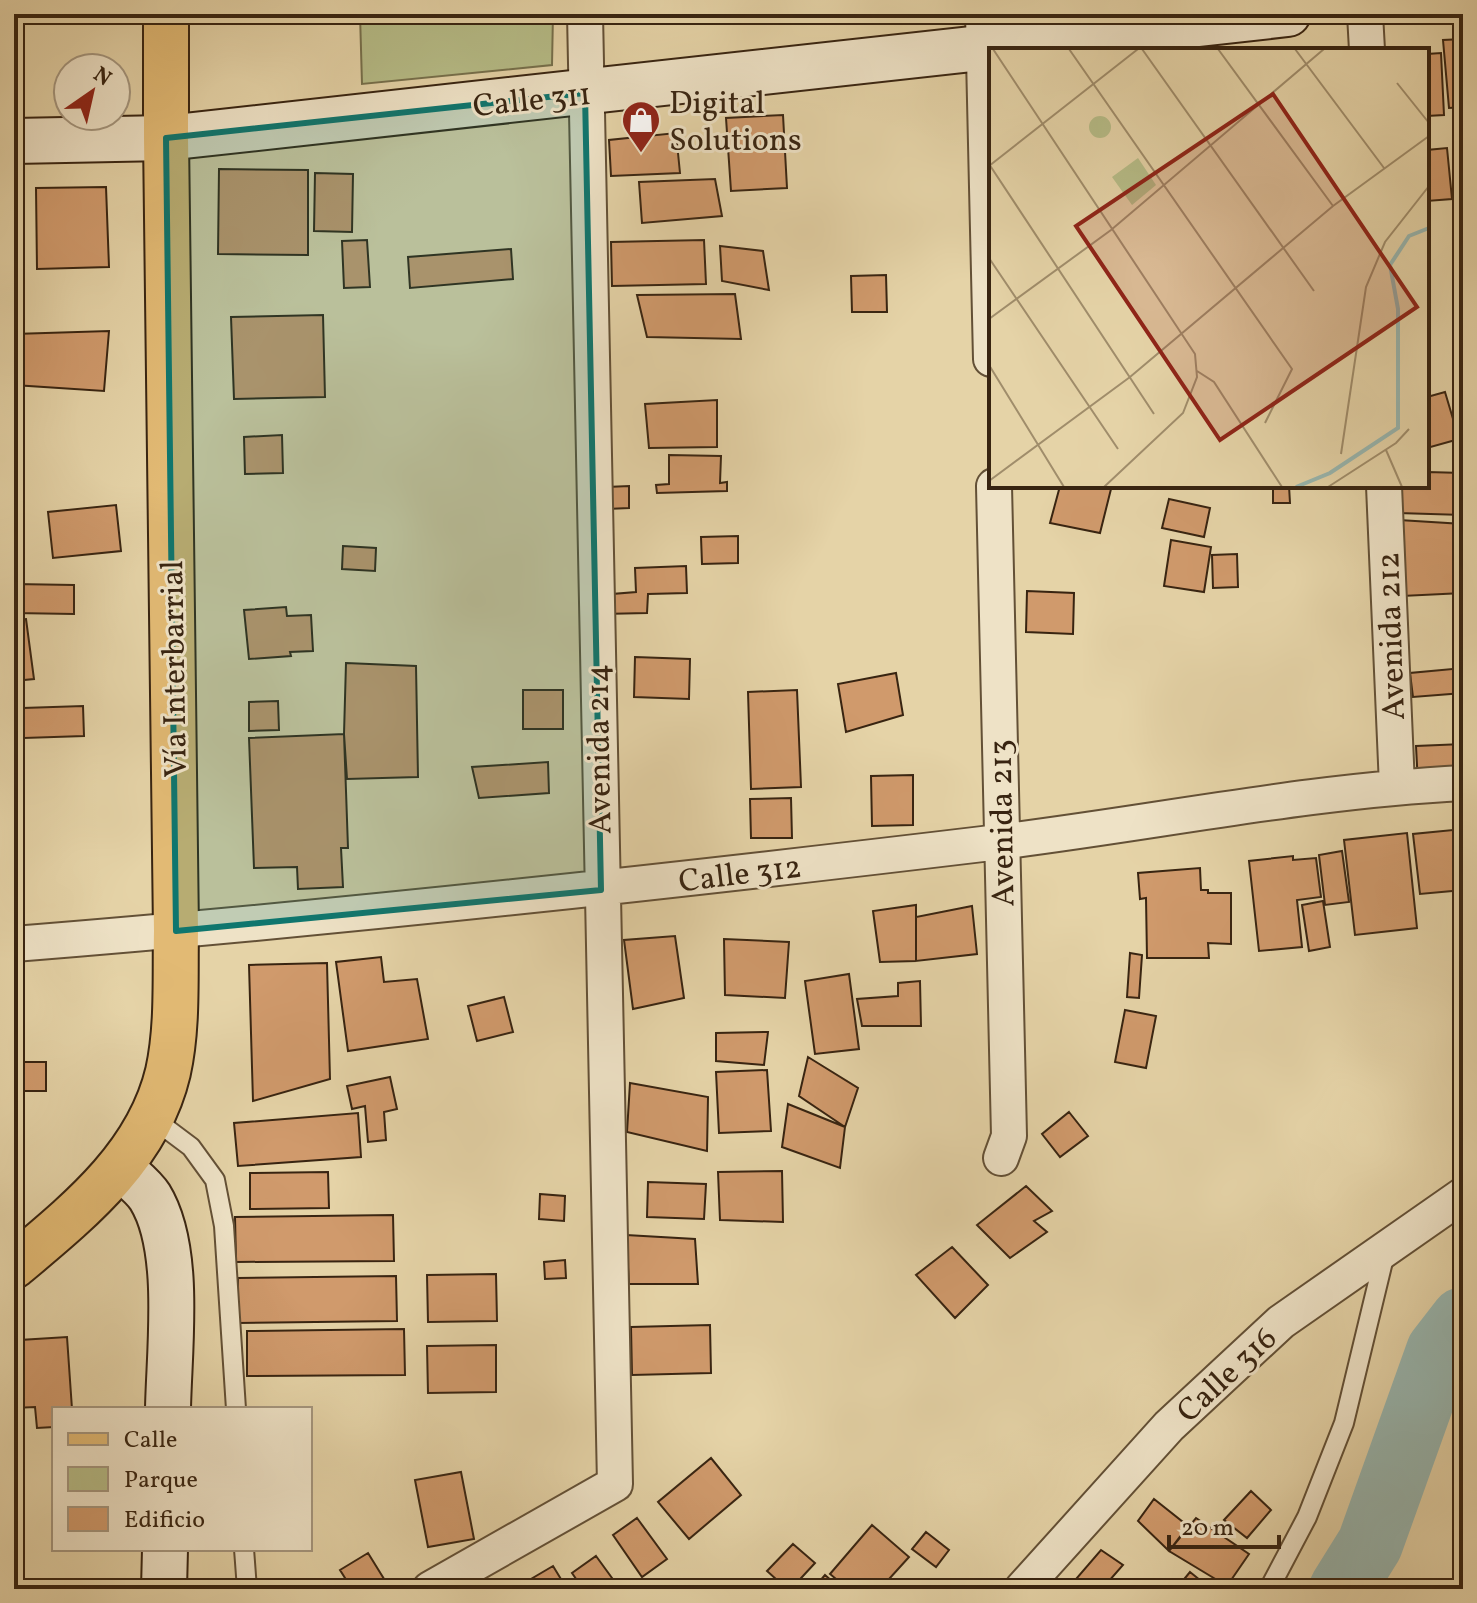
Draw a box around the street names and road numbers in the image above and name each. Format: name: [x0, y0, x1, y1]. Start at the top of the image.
street label: Calle 311: [471, 74, 594, 130]
street label: Avenida 212: [1368, 551, 1418, 721]
street label: Vía Interbarrial: [152, 560, 200, 778]
street label: Avenida 214: [578, 663, 624, 834]
street label: Avenida 213: [981, 739, 1027, 907]
street label: Calle 312: [676, 847, 804, 905]
street label: Calle 316: [1168, 1318, 1288, 1434]

